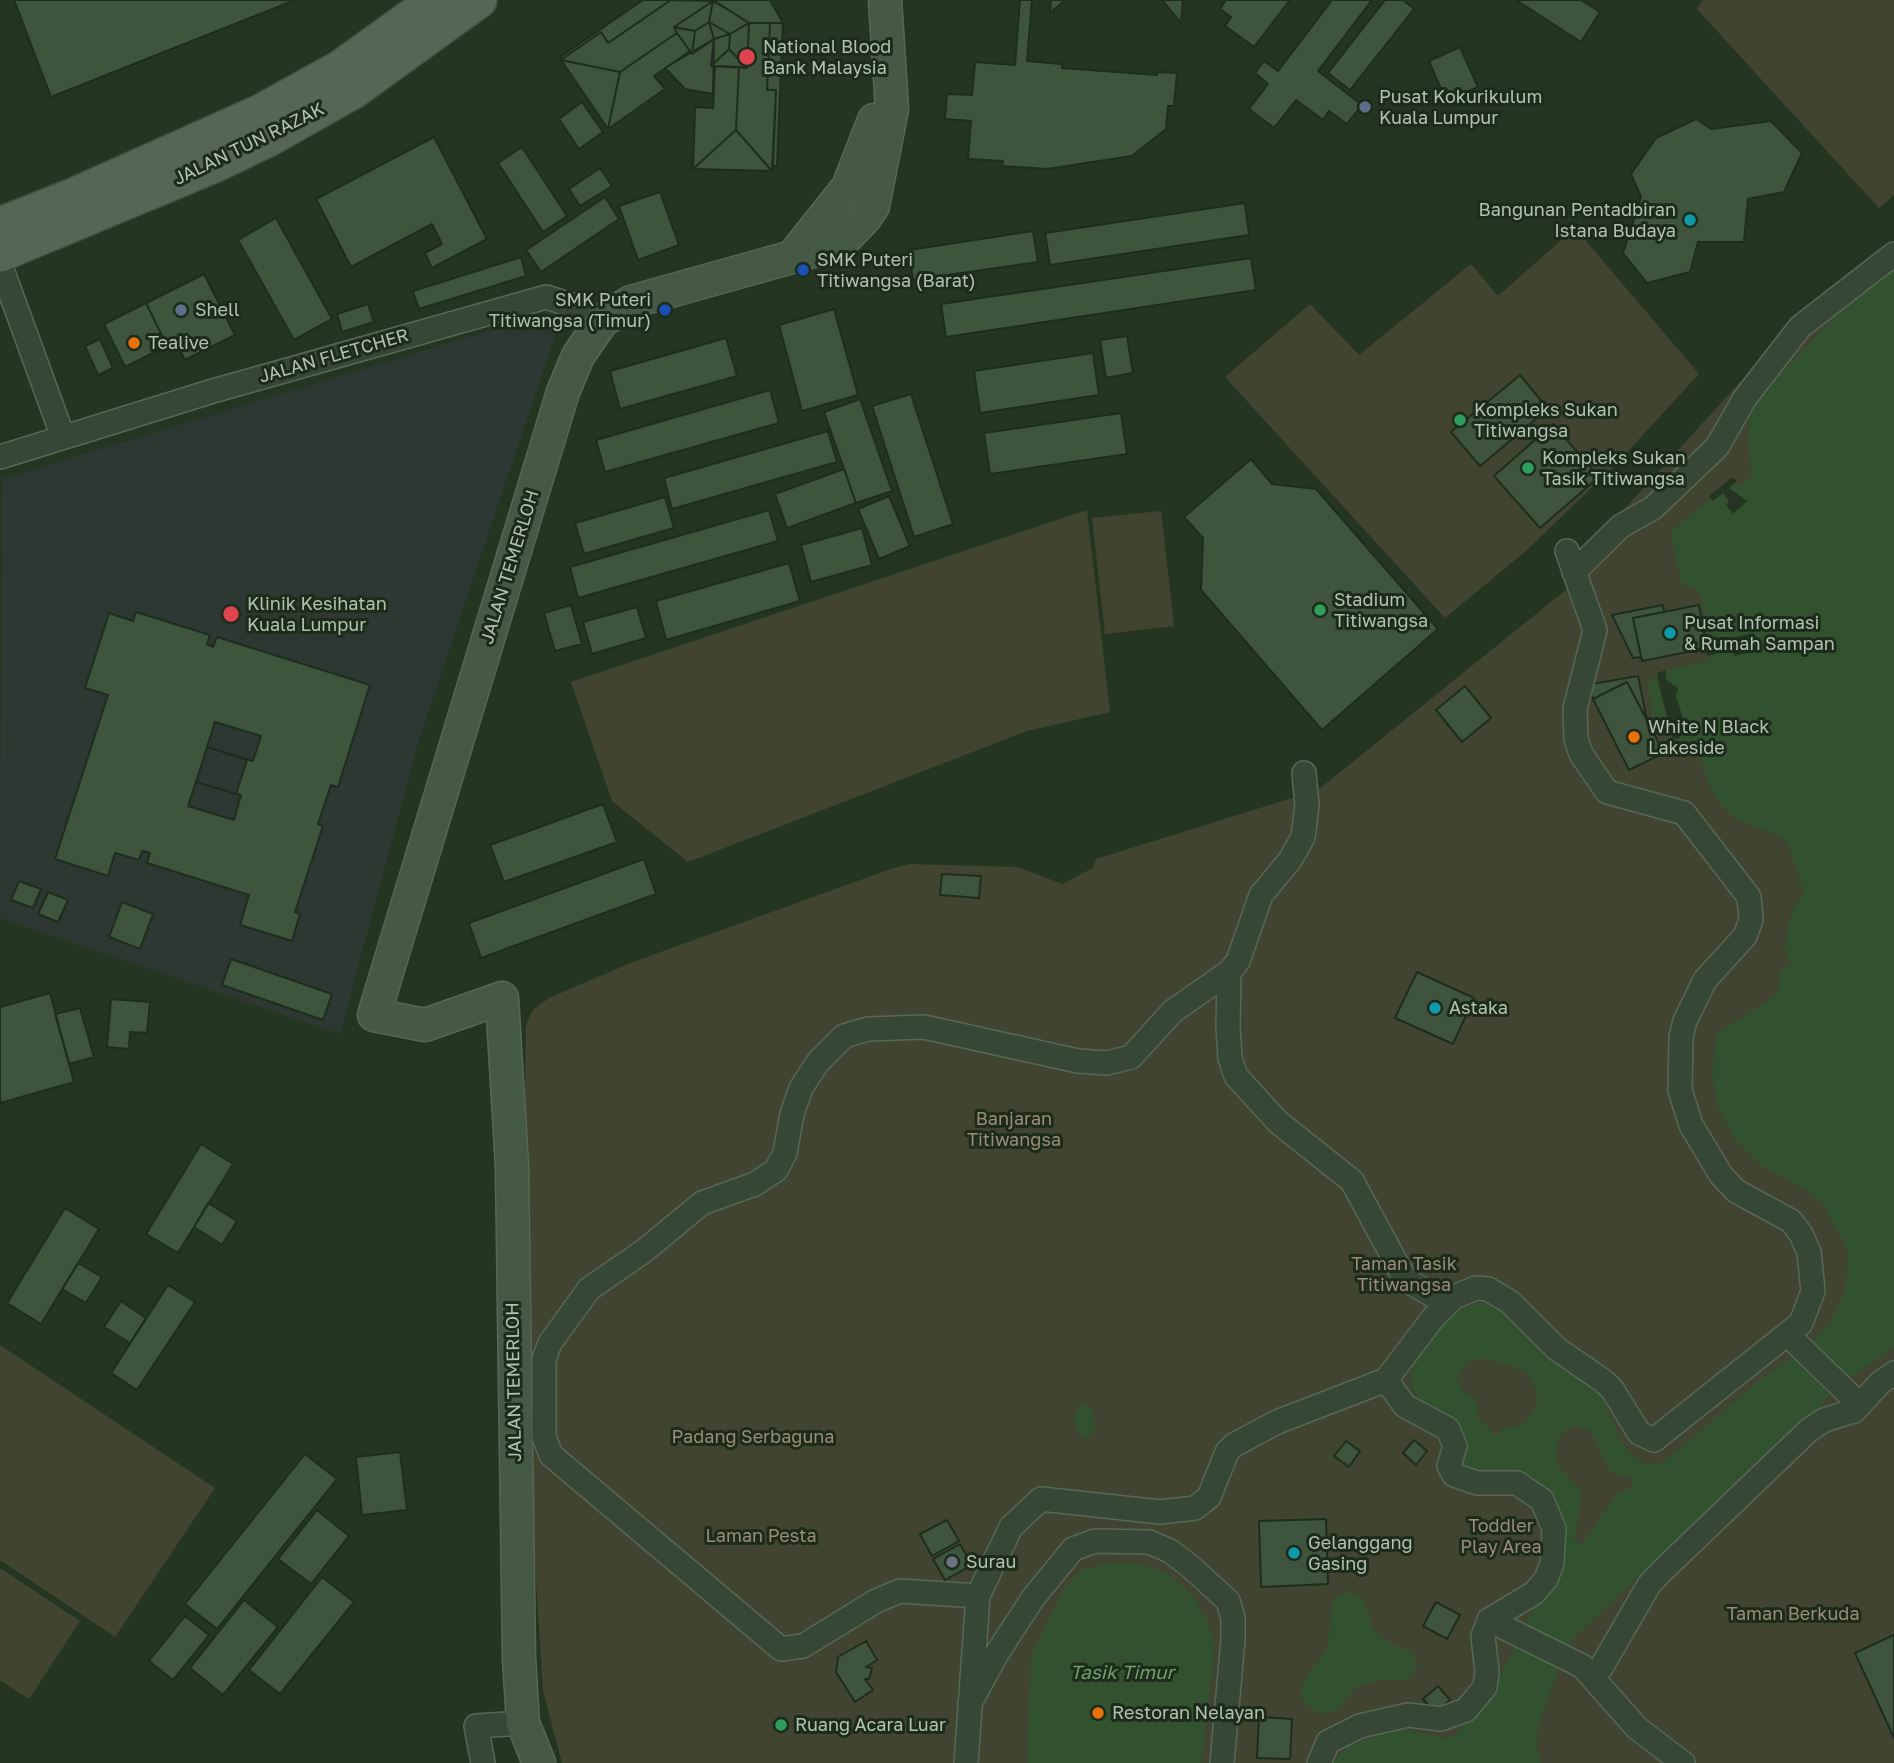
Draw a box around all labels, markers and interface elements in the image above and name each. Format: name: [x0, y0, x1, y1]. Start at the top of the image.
place label: National Blood Bank Malaysia: [763, 36, 891, 78]
marker: National Blood Bank Malaysia: [737, 47, 757, 67]
place label: Pusat Kokurikulum Kuala Lumpur: [1379, 86, 1542, 128]
street label: JALAN TUN RAZAK: [170, 98, 328, 190]
marker: Pusat Kokurikulum Kuala Lumpur: [1357, 99, 1373, 115]
place label: Bangunan Pentadbiran Istana Budaya: [1479, 199, 1676, 242]
marker: Bangunan Pentadbiran Istana Budaya: [1682, 212, 1698, 228]
place label: SMK Puteri Titiwangsa (Barat): [817, 249, 976, 292]
marker: SMK Puteri Titiwangsa (Barat): [795, 262, 811, 278]
place label: SMK Puteri Titiwangsa (Timur): [489, 289, 651, 332]
place label: Shell: [195, 299, 240, 321]
marker: Shell: [173, 302, 189, 318]
marker: SMK Puteri Titiwangsa (Timur): [657, 302, 673, 318]
street label: JALAN FLETCHER: [257, 324, 411, 388]
place label: Tealive: [148, 332, 209, 354]
marker: Tealive: [126, 335, 142, 351]
place label: Kompleks Sukan Titiwangsa: [1474, 399, 1618, 442]
marker: Kompleks Sukan Titiwangsa: [1452, 412, 1468, 428]
place label: Kompleks Sukan Tasik Titiwangsa: [1542, 447, 1686, 490]
marker: Kompleks Sukan Tasik Titiwangsa: [1520, 460, 1536, 476]
street label: JALAN TEMERLOH: [476, 487, 544, 647]
place label: Stadium Titiwangsa: [1334, 589, 1428, 632]
place label: Klinik Kesihatan Kuala Lumpur: [247, 593, 387, 636]
marker: Stadium Titiwangsa: [1312, 602, 1328, 618]
marker: Klinik Kesihatan Kuala Lumpur: [221, 604, 241, 624]
place label: Pusat Informasi & Rumah Sampan: [1684, 612, 1835, 654]
marker: Pusat Informasi & Rumah Sampan: [1662, 625, 1678, 641]
place label: White N Black Lakeside: [1648, 716, 1769, 758]
marker: White N Black Lakeside: [1626, 729, 1642, 745]
place label: Astaka: [1449, 997, 1508, 1019]
marker: Astaka: [1427, 1000, 1443, 1016]
park label: Banjaran Titiwangsa: [967, 1108, 1061, 1150]
park label: Taman Tasik Titiwangsa: [1351, 1253, 1457, 1296]
street label: JALAN TEMERLOH: [502, 1302, 526, 1462]
park label: Padang Serbaguna: [671, 1426, 835, 1448]
park label: Toddler Play Area: [1460, 1515, 1542, 1558]
park label: Laman Pesta: [705, 1525, 817, 1547]
place label: Gelanggang Gasing: [1308, 1532, 1413, 1574]
marker: Gelanggang Gasing: [1286, 1545, 1302, 1561]
place label: Surau: [966, 1551, 1016, 1573]
marker: Surau: [944, 1554, 960, 1570]
park label: Taman Berkuda: [1726, 1603, 1860, 1625]
water label: Tasik Timur: [1070, 1662, 1174, 1684]
place label: Restoran Nelayan: [1112, 1702, 1265, 1724]
marker: Restoran Nelayan: [1090, 1705, 1106, 1721]
place label: Ruang Acara Luar: [795, 1714, 946, 1736]
marker: Ruang Acara Luar: [773, 1717, 789, 1733]

